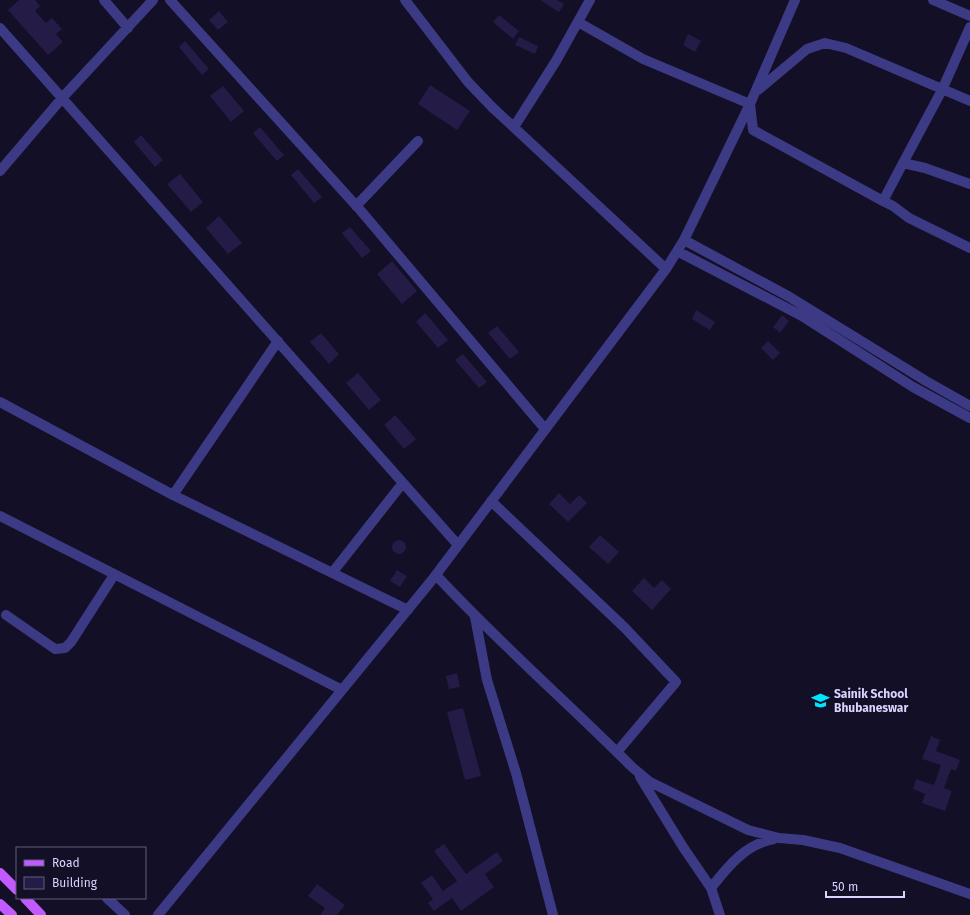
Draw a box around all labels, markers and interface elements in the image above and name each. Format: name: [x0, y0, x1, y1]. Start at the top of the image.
place label: Sainik School Bhubaneswar: [834, 687, 908, 715]
school or university icon: Sainik School Bhubaneswar: [811, 691, 831, 711]
legend: [16, 847, 146, 899]
text: Road: [52, 856, 80, 870]
scale bar: [826, 873, 904, 899]
text: Building: [52, 876, 98, 890]
text: 50 m: [832, 880, 858, 894]

